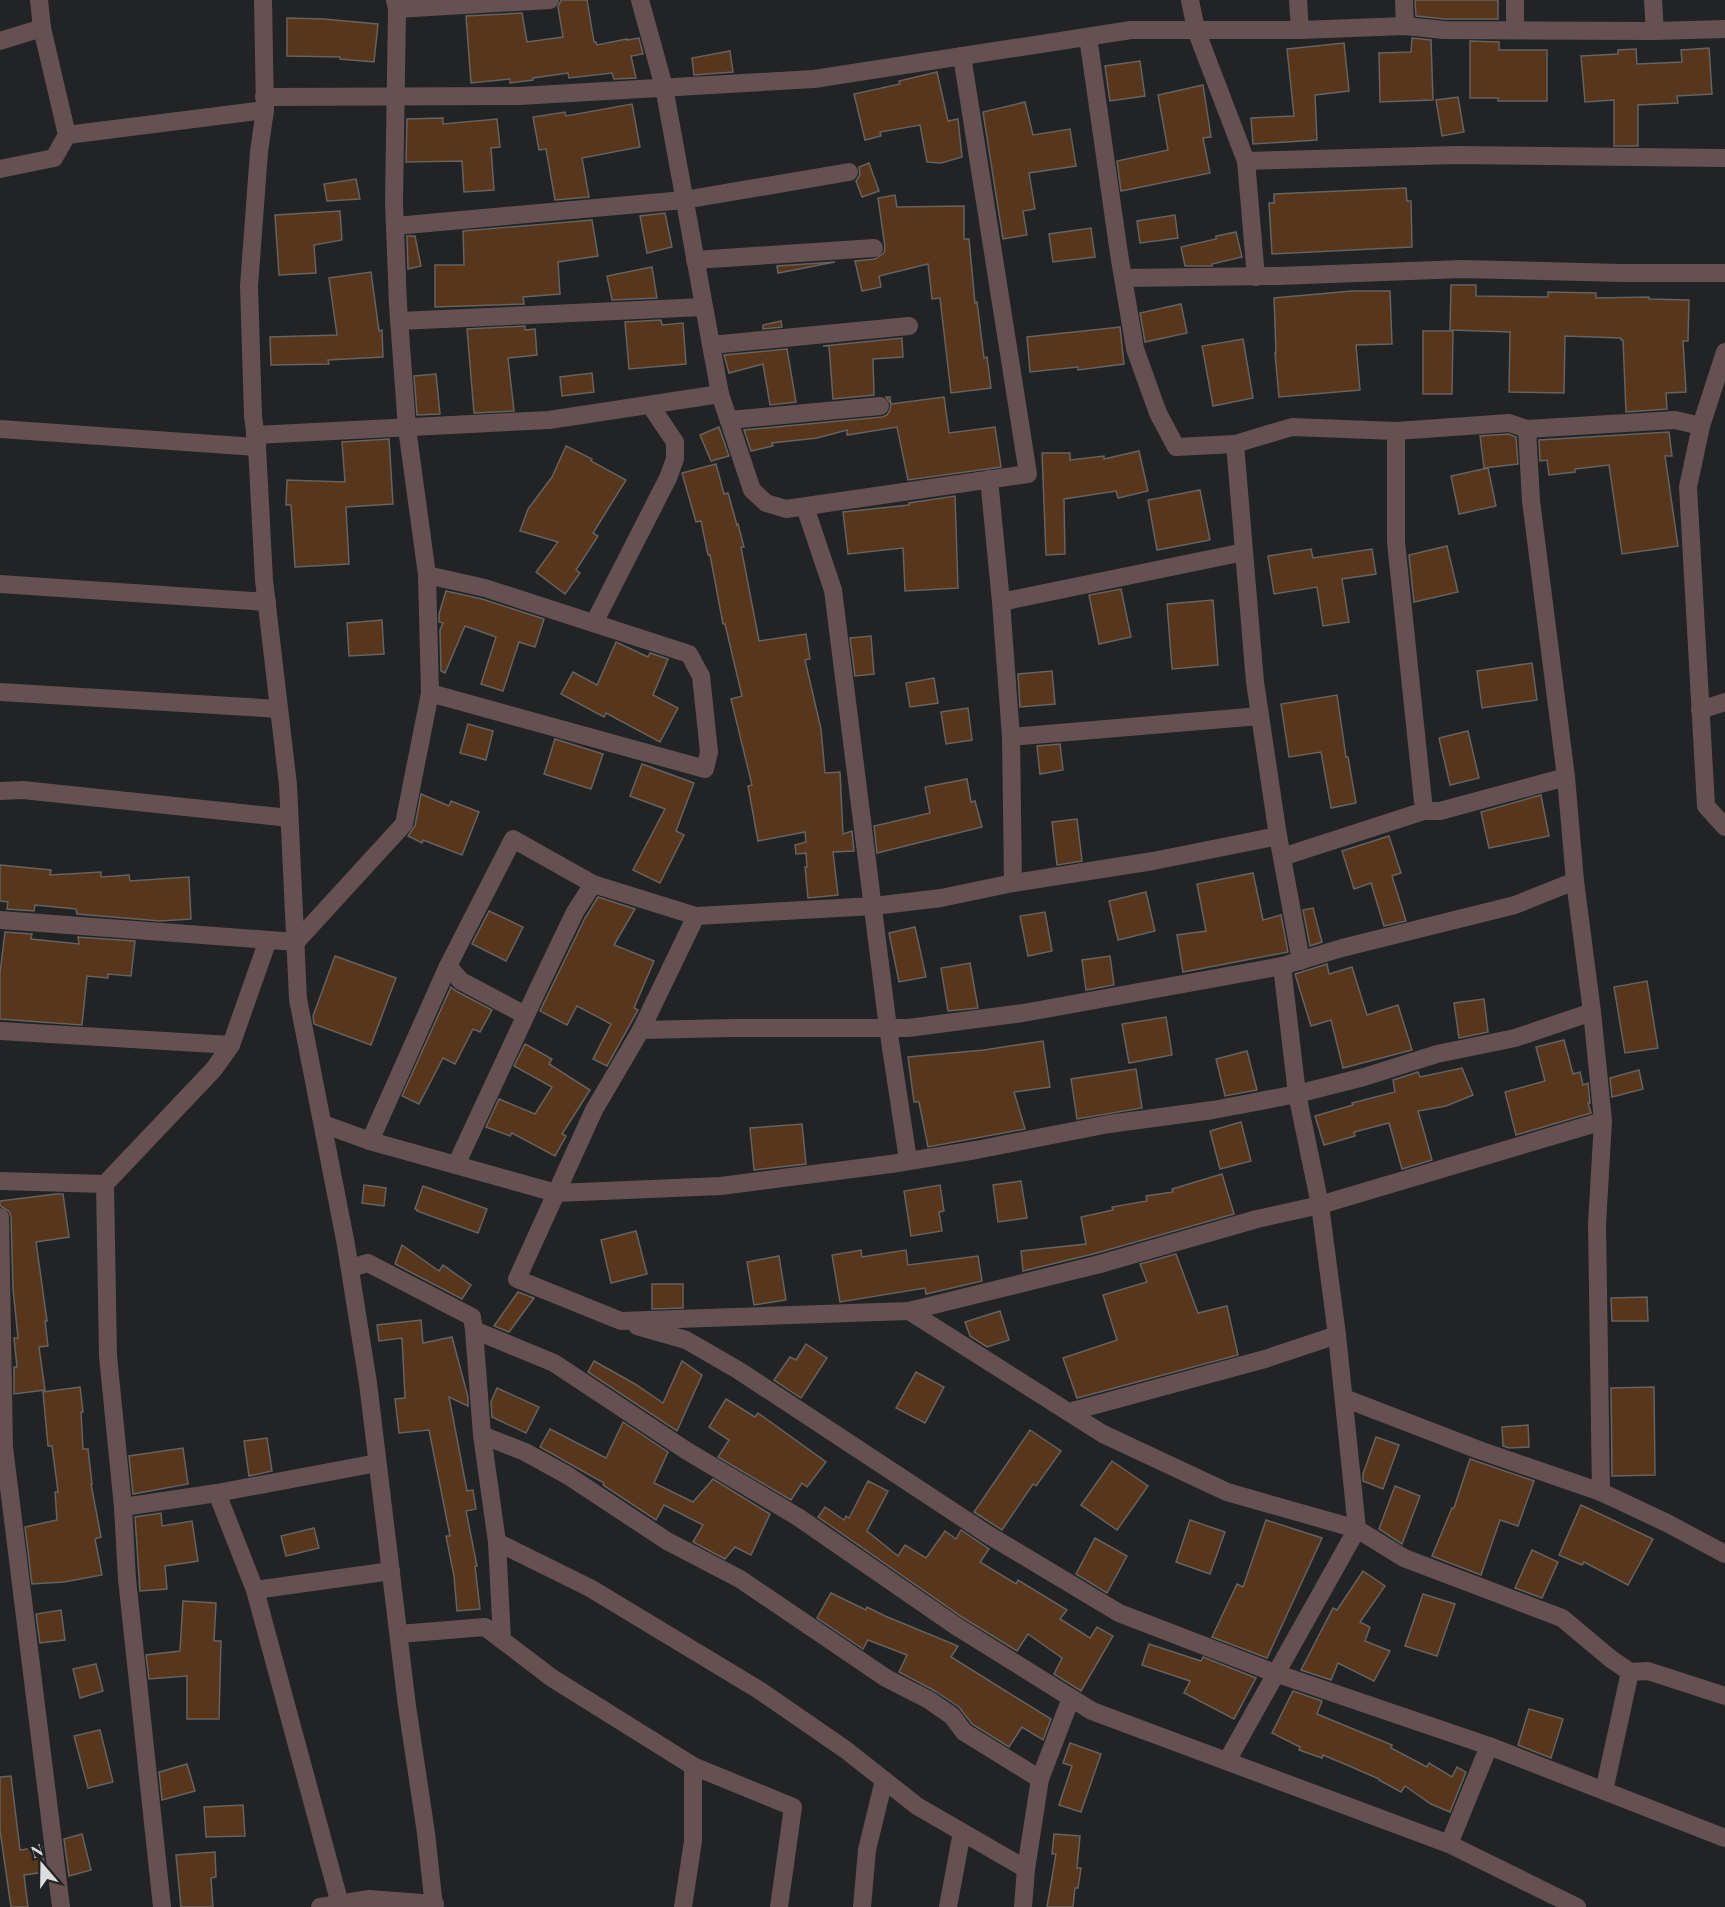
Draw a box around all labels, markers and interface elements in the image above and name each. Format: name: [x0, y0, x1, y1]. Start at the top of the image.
north arrow: [12, 1835, 72, 1895]
text: N: [28, 1838, 46, 1862]

